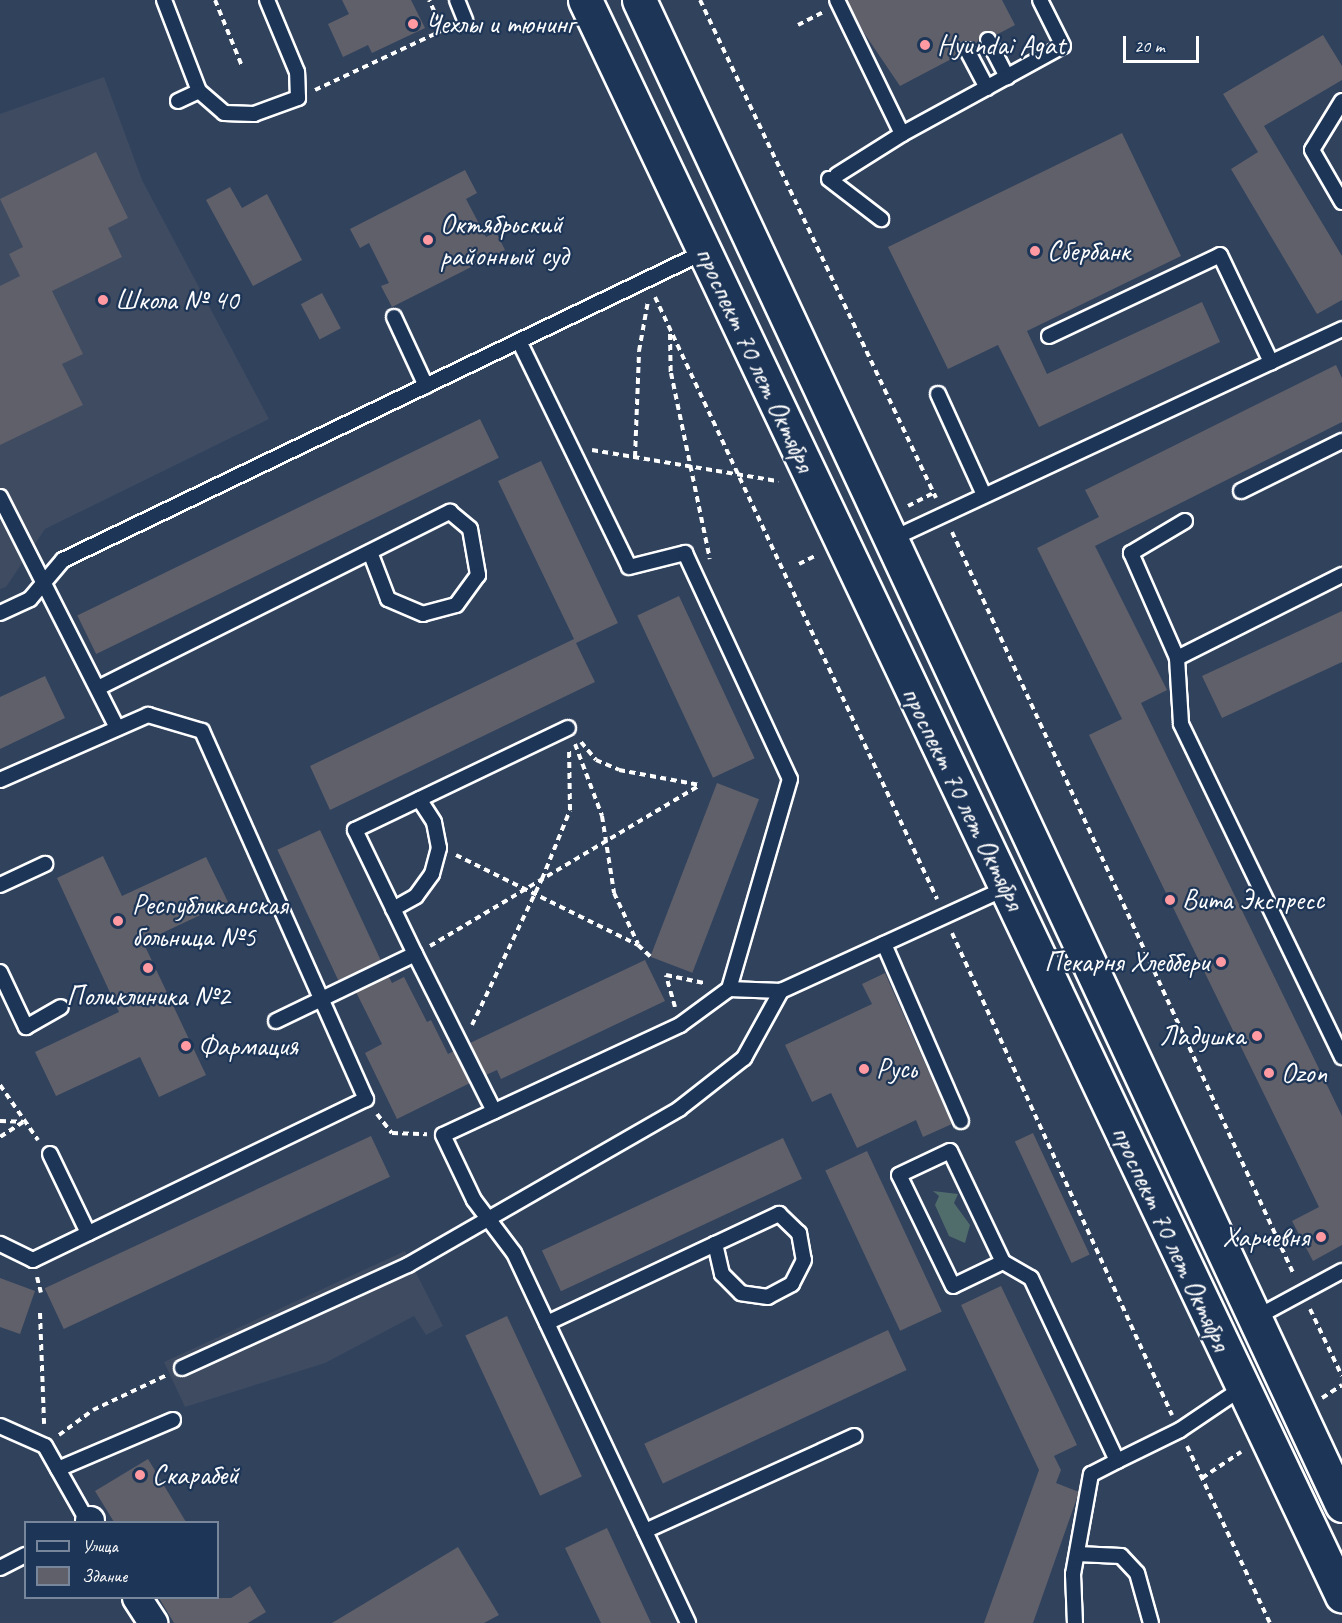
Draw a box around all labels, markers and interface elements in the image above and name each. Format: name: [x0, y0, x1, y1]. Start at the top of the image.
place label: Чехлы и тюнинг: [425, 7, 577, 41]
marker: Чехлы и тюнинг: [406, 17, 420, 31]
scale bar: [1126, 24, 1202, 62]
place label: Hyundai Agat: [937, 28, 1065, 62]
text: 20 m: [1134, 35, 1165, 57]
marker: Hyundai Agat: [918, 38, 932, 52]
place label: Октябрьский районный суд: [440, 207, 568, 273]
marker: Октябрьский районный суд: [421, 233, 435, 247]
place label: Сбербанк: [1047, 234, 1130, 268]
street label: проспект 70 лет Октября: [687, 239, 823, 479]
marker: Сбербанк: [1028, 244, 1042, 258]
place label: Школа № 40: [115, 283, 239, 317]
marker: Школа № 40: [96, 293, 110, 307]
street label: проспект 70 лет Октября: [893, 679, 1033, 917]
place label: Вита Экспресс: [1182, 883, 1323, 917]
place label: Республиканская больница №5: [132, 888, 288, 954]
marker: Вита Экспресс: [1163, 893, 1177, 907]
marker: Республиканская больница №5: [109, 912, 127, 930]
place label: Пекарня Хлеббери: [1044, 945, 1209, 979]
marker: Пекарня Хлеббери: [1214, 955, 1228, 969]
marker: Поликлиника №2: [139, 959, 157, 977]
place label: Поликлиника №2: [66, 979, 230, 1013]
place label: Ладушка: [1160, 1019, 1245, 1053]
place label: Фармация: [198, 1029, 298, 1063]
marker: Ладушка: [1250, 1029, 1264, 1043]
marker: Фармация: [179, 1039, 193, 1053]
place label: Русь: [876, 1052, 916, 1086]
place label: Ozon: [1281, 1056, 1327, 1090]
marker: Русь: [857, 1062, 871, 1076]
marker: Ozon: [1262, 1066, 1276, 1080]
street label: проспект 70 лет Октября: [1103, 1118, 1239, 1358]
place label: Харчевня: [1222, 1220, 1309, 1254]
marker: Харчевня: [1314, 1230, 1328, 1244]
place label: Скарабей: [152, 1458, 239, 1492]
marker: Скарабей: [133, 1468, 147, 1482]
legend: [24, 1521, 219, 1599]
text: Улица: [82, 1535, 118, 1557]
text: Здание: [82, 1565, 127, 1587]

